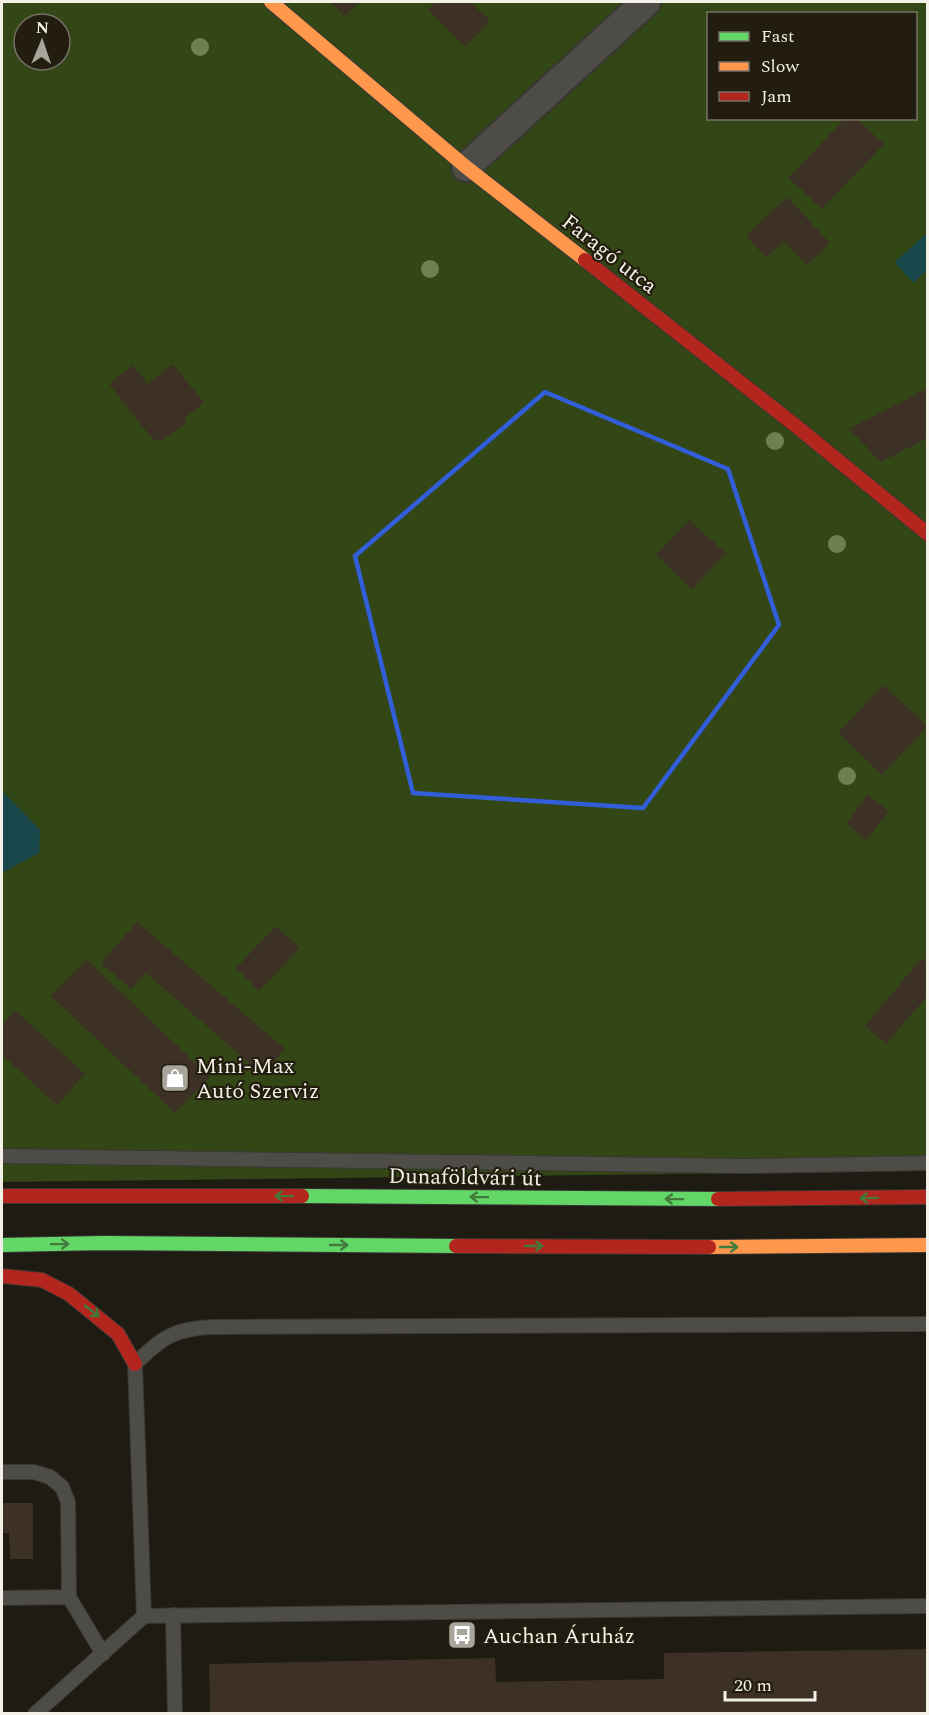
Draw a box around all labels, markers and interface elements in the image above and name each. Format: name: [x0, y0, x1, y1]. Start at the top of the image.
north arrow: [12, 12, 72, 72]
legend: [707, 12, 917, 120]
text: N: [36, 16, 49, 40]
text: Fast: [761, 23, 794, 50]
text: Slow: [761, 53, 800, 80]
text: Jam: [761, 83, 792, 110]
street label: Faragó utca: [554, 206, 664, 302]
place label: Mini-Max Autó Szerviz: [196, 1050, 319, 1108]
shop icon: Mini-Max Autó Szerviz: [159, 1062, 191, 1094]
street label: Dunaföldvári út: [388, 1160, 542, 1195]
one-way arrow: [275, 1190, 295, 1202]
one-way arrow: [470, 1191, 490, 1203]
one-way arrow: [665, 1193, 685, 1205]
one-way arrow: [860, 1193, 880, 1204]
one-way arrow: [49, 1238, 69, 1250]
one-way arrow: [328, 1239, 348, 1250]
one-way arrow: [523, 1240, 543, 1252]
one-way arrow: [718, 1241, 738, 1253]
one-way arrow: [84, 1305, 100, 1318]
bus stop icon: Auchan Áruház: [446, 1619, 478, 1651]
place label: Auchan Áruház: [483, 1620, 635, 1653]
scale bar: [725, 1664, 815, 1702]
text: 20 m: [734, 1672, 772, 1699]

